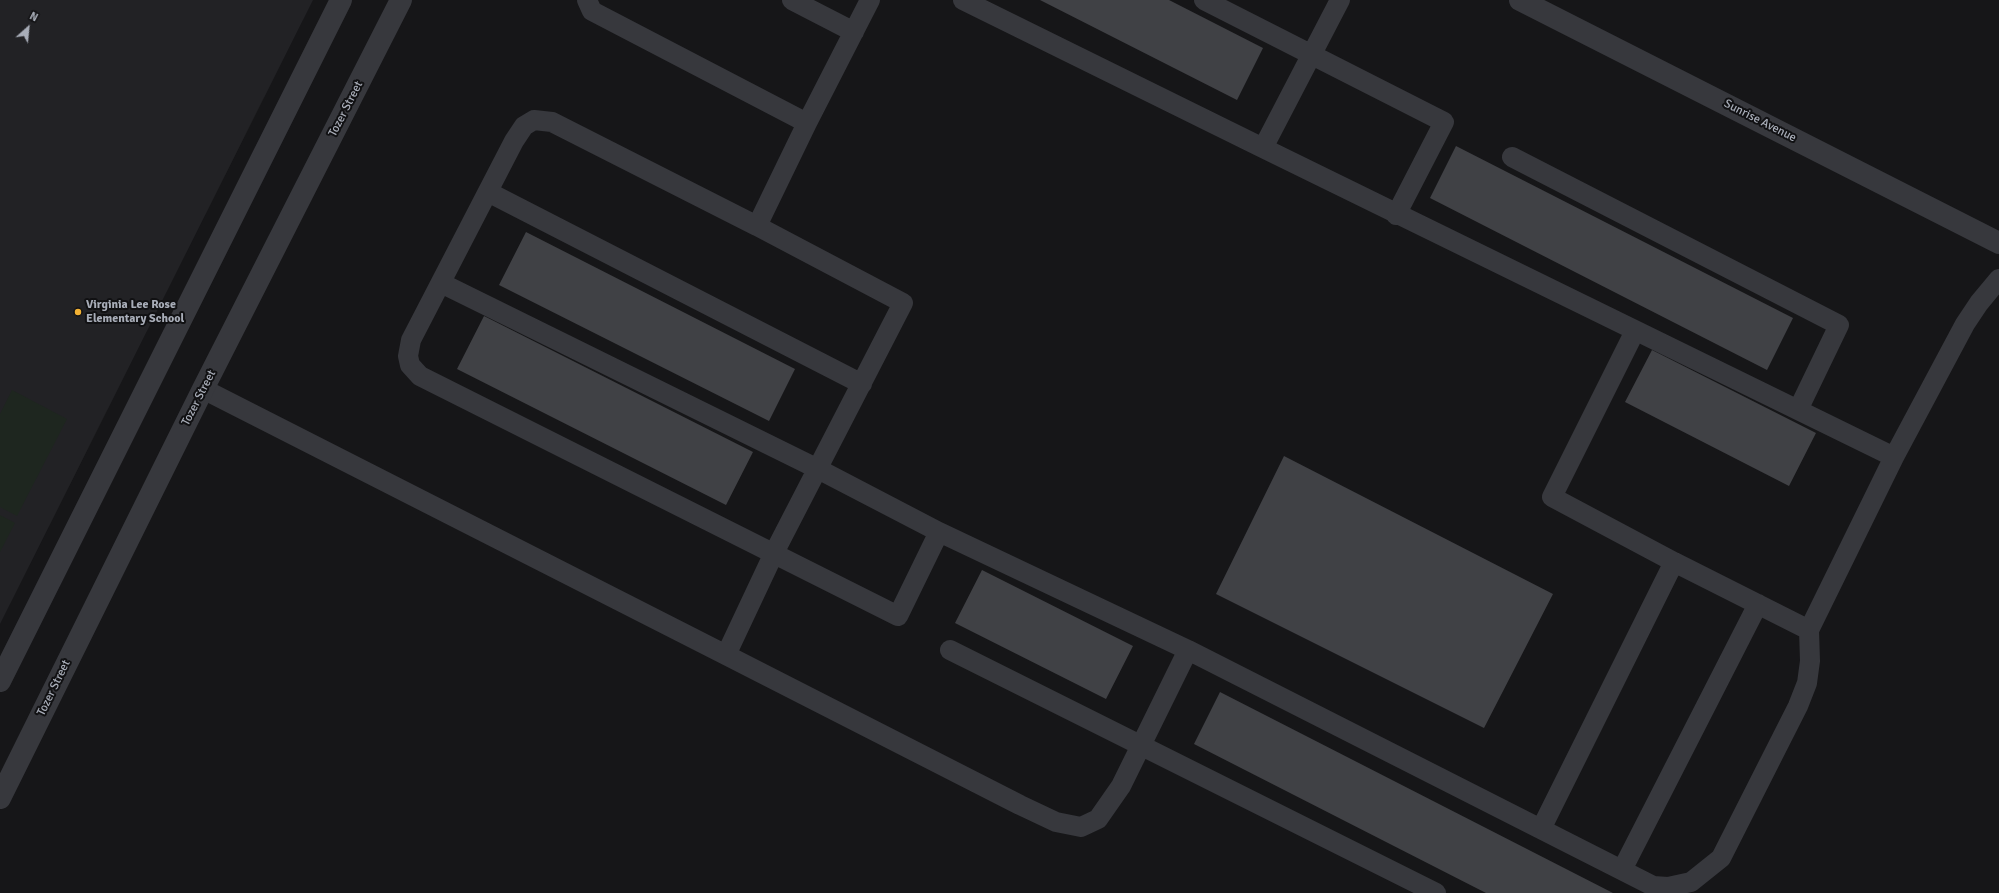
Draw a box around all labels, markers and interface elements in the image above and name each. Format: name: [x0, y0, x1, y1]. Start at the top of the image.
north arrow: [8, 8, 48, 48]
text: N: [27, 9, 40, 24]
street label: Tozer Street: [326, 79, 366, 139]
street label: Sunrise Avenue: [1721, 97, 1799, 145]
place label: Virginia Lee Rose Elementary School: [86, 298, 184, 326]
marker: Virginia Lee Rose Elementary School: [73, 307, 83, 317]
street label: Tozer Street: [179, 368, 219, 428]
street label: Tozer Street: [34, 658, 74, 718]

